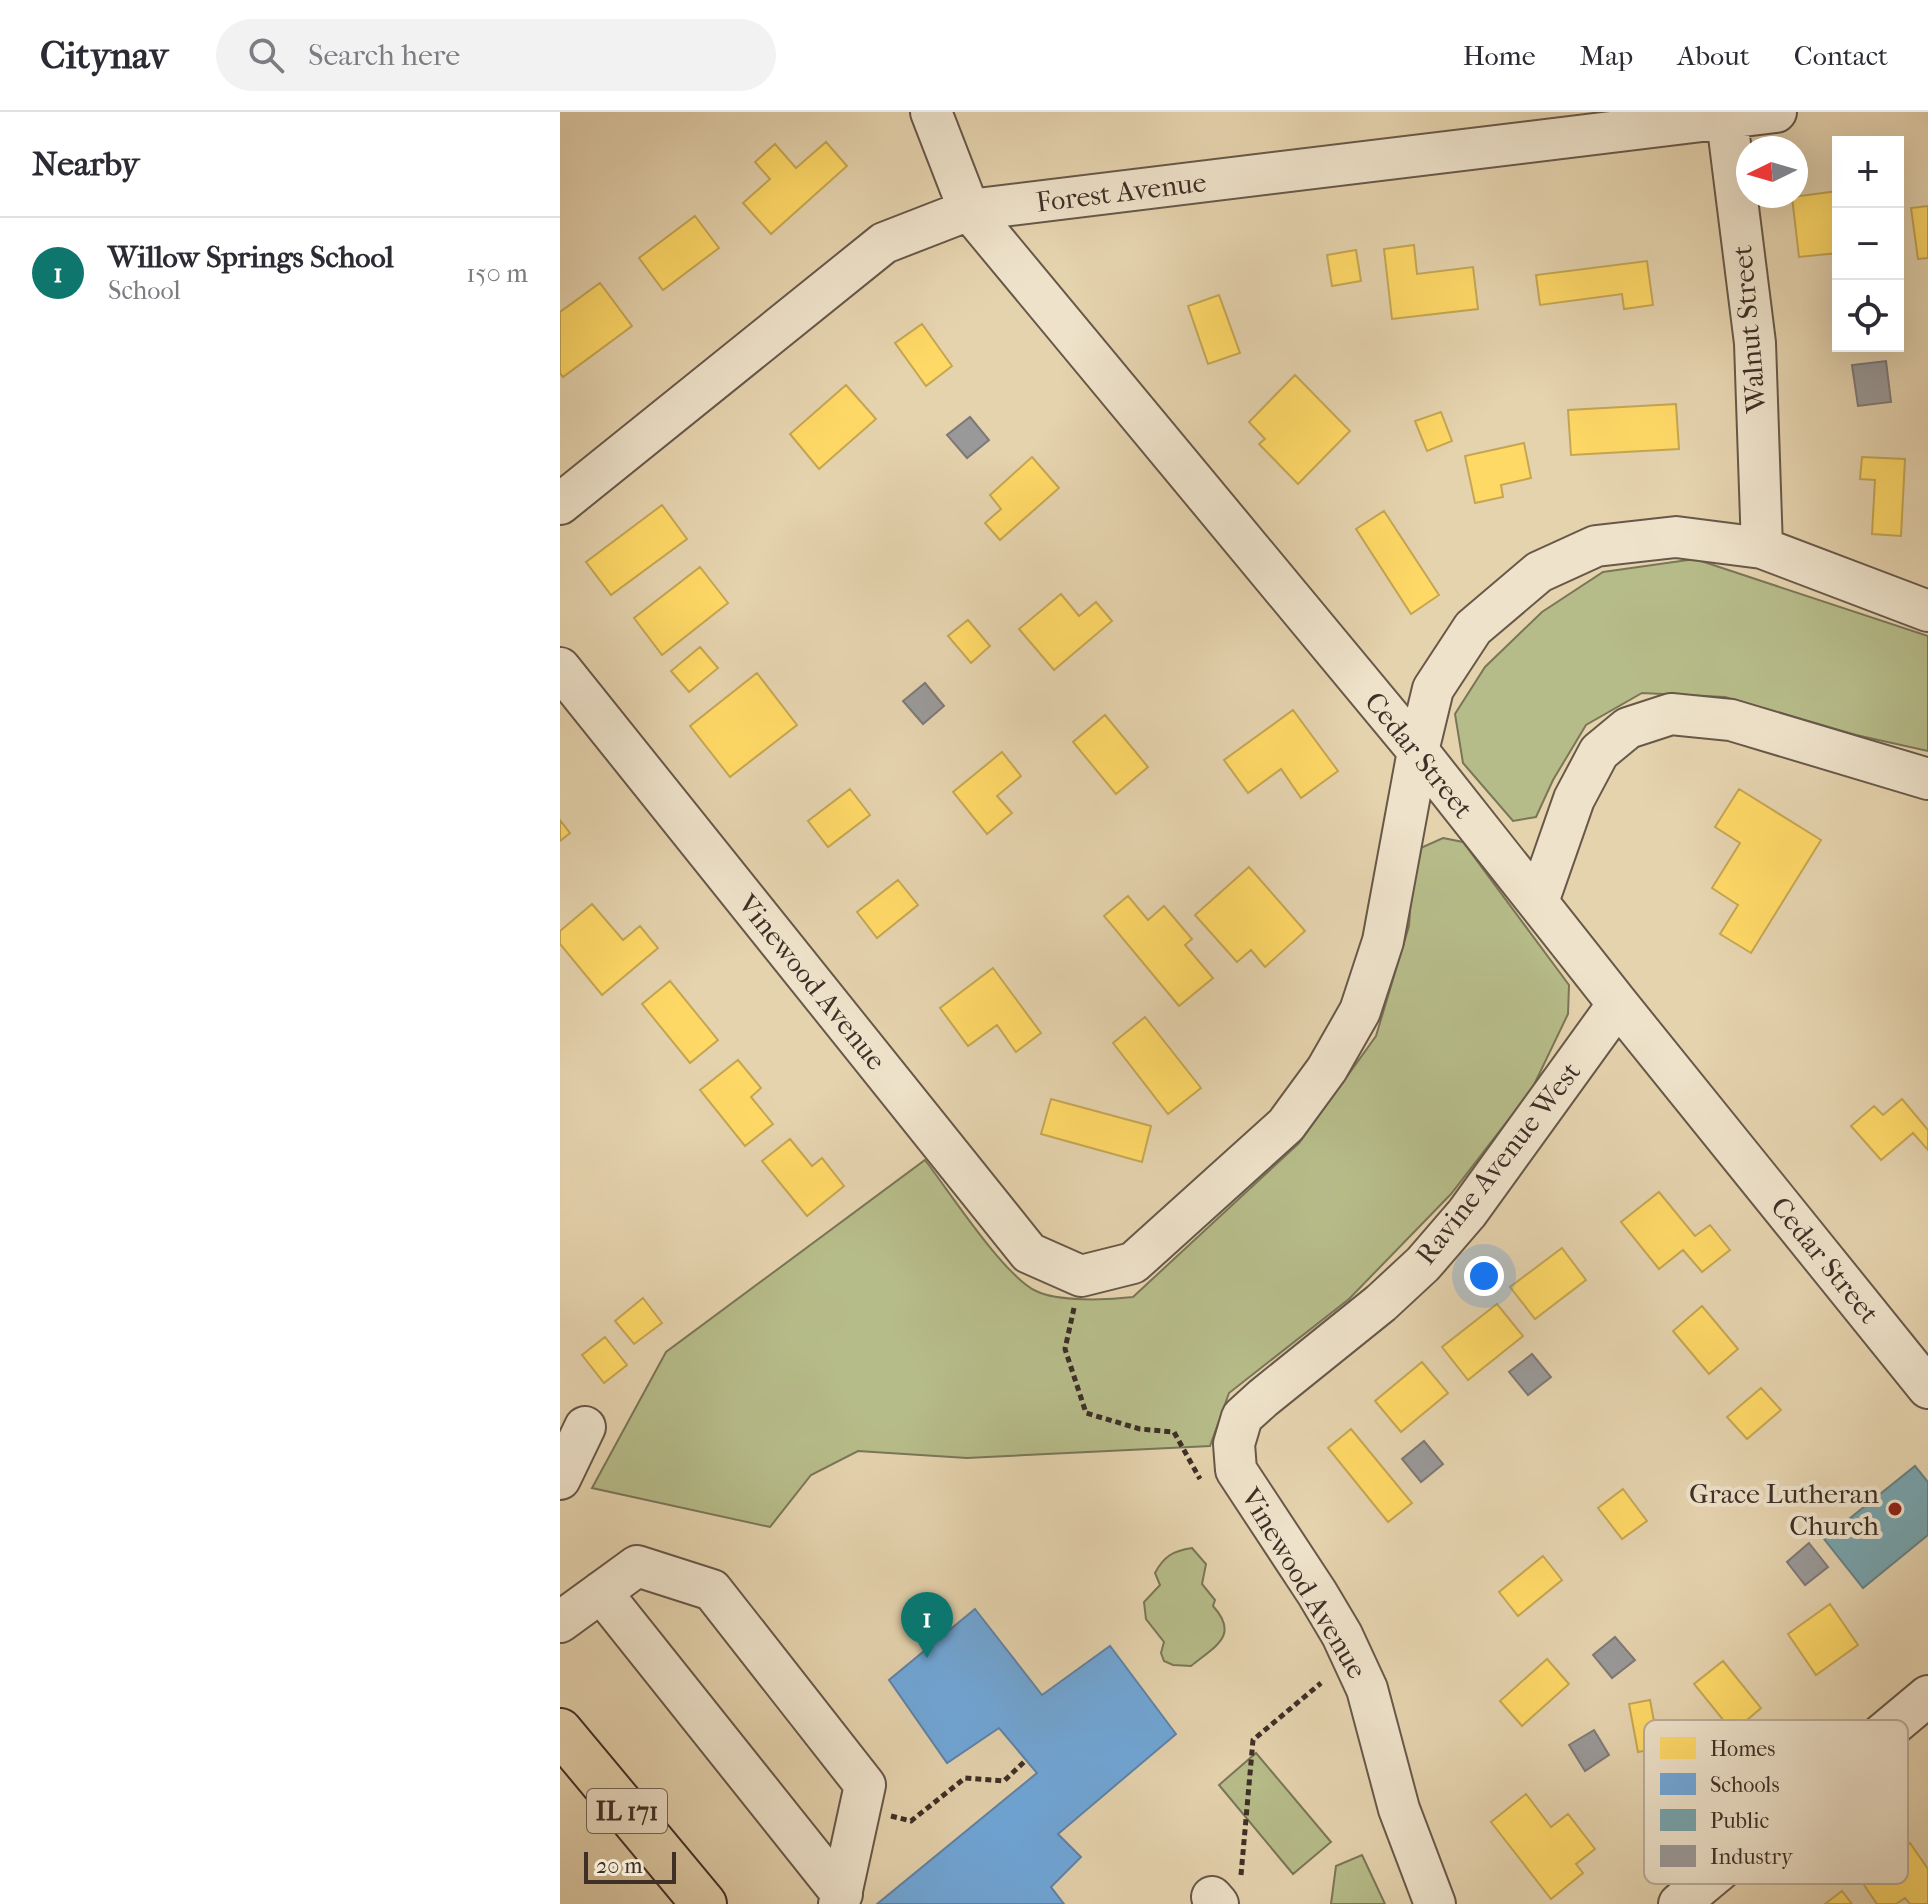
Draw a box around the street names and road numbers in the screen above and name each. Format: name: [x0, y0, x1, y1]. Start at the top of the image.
street label: Forest Avenue: [1034, 165, 1208, 219]
street label: Walnut Street: [1725, 244, 1773, 415]
street label: Cedar Street: [1358, 685, 1480, 825]
street label: Vinewood Avenue: [730, 887, 893, 1077]
street label: Ravine Avenue West: [1409, 1055, 1587, 1271]
street label: Cedar Street: [1764, 1190, 1886, 1330]
street label: Vinewood Avenue: [1234, 1481, 1374, 1684]
road number: IL 171: [587, 1789, 667, 1833]

